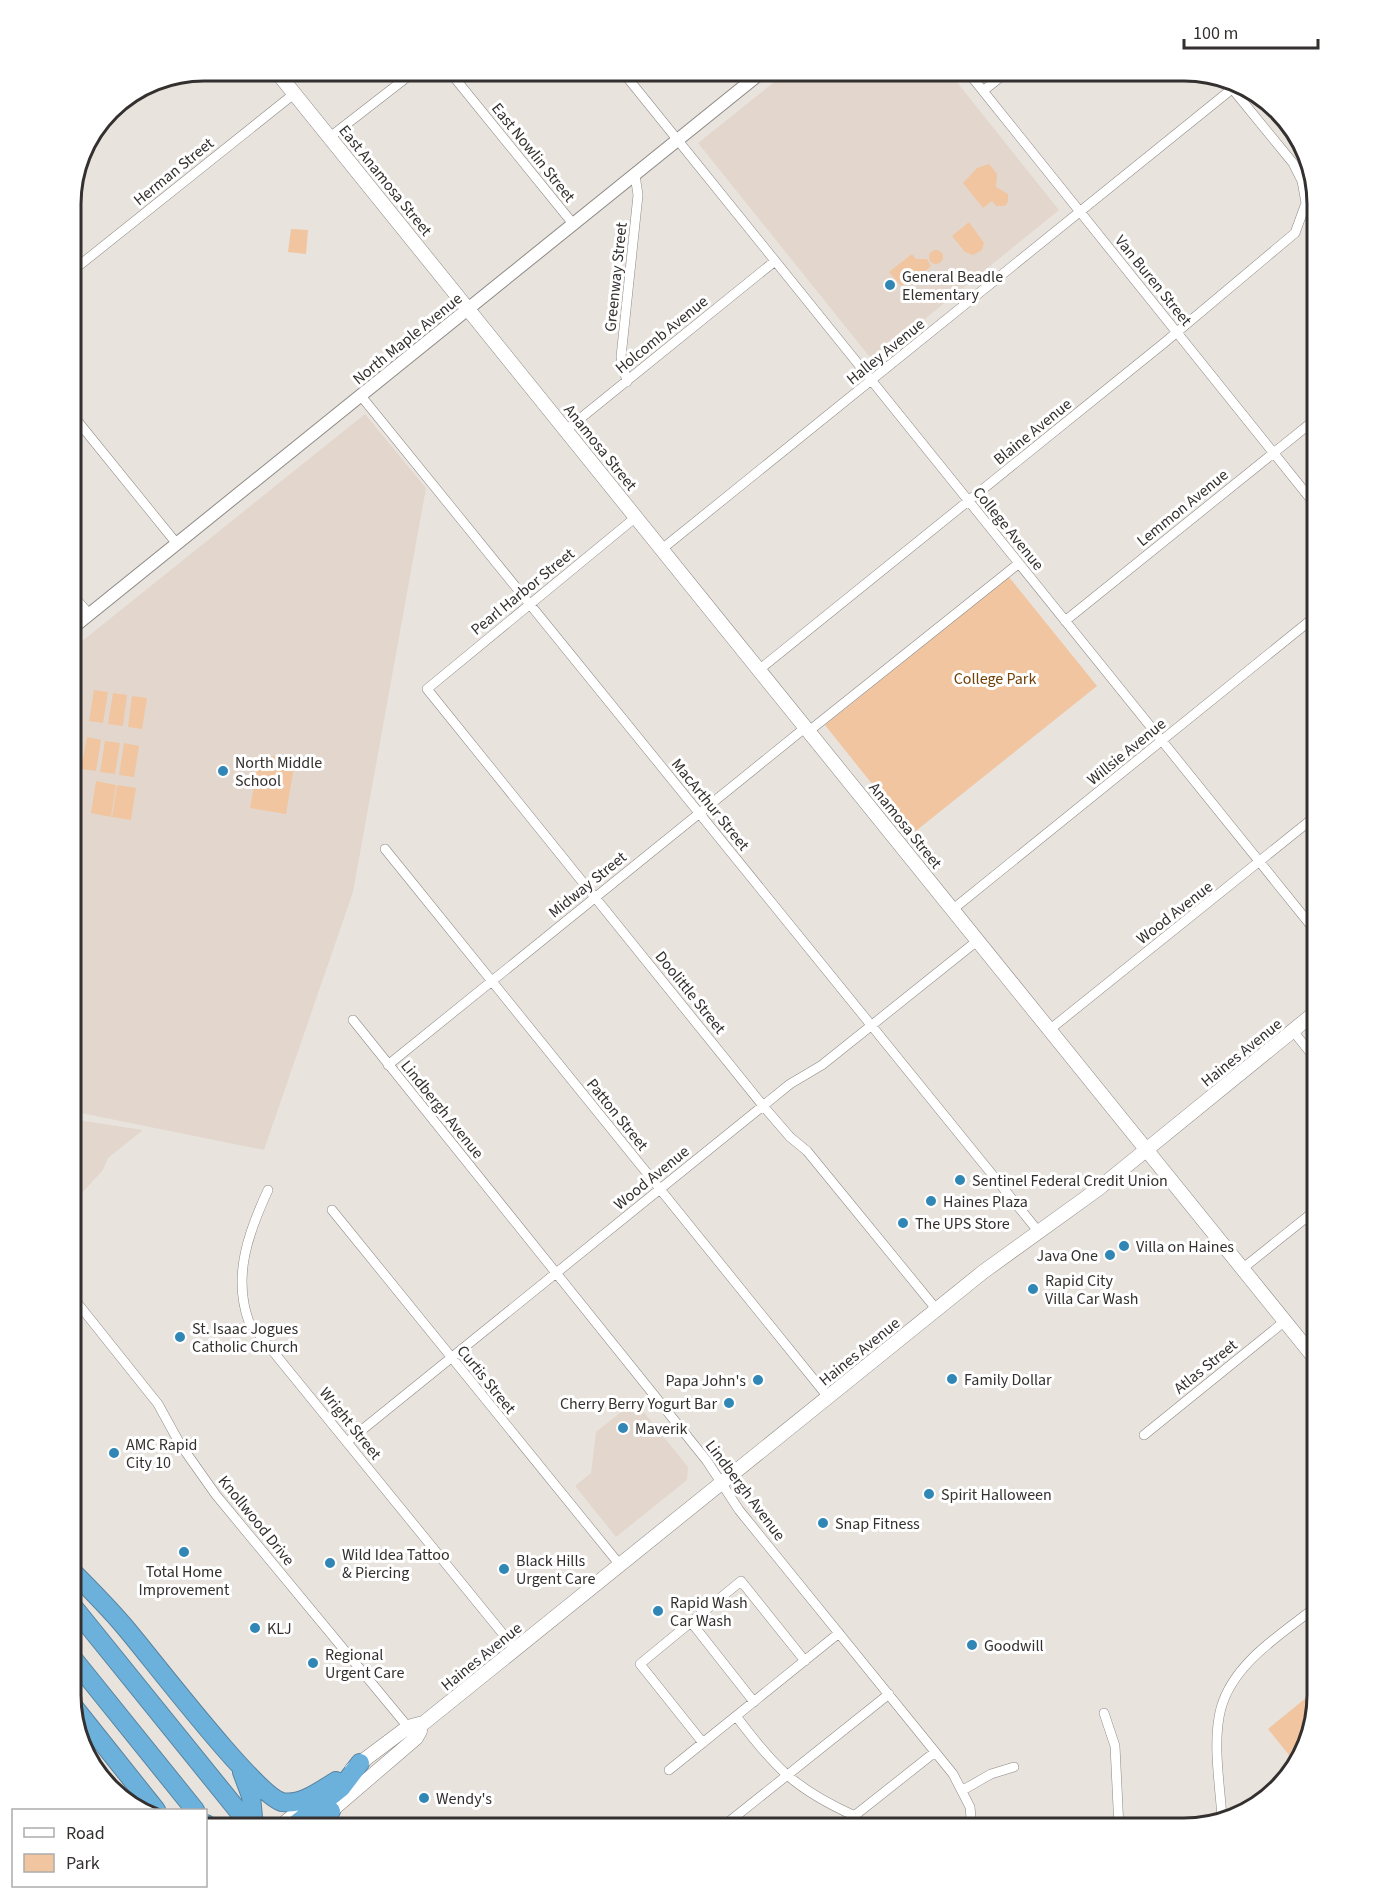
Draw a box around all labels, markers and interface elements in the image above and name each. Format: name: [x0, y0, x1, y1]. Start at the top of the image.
scale bar: [1184, 12, 1318, 50]
text: 100 m: [1193, 21, 1238, 46]
street label: East Nowlin Street: [486, 98, 581, 207]
street label: East Anamosa Street: [334, 120, 437, 241]
street label: Herman Street: [129, 132, 219, 211]
street label: Greenway Street: [599, 221, 633, 333]
street label: Van Buren Street: [1110, 230, 1197, 331]
place label: General Beadle Elementary: [902, 266, 1003, 306]
marker: General Beadle Elementary: [883, 278, 897, 292]
street label: North Maple Avenue: [348, 288, 467, 390]
street label: Holcomb Avenue: [611, 290, 713, 379]
street label: Halley Avenue: [842, 313, 929, 390]
street label: Blaine Avenue: [989, 393, 1076, 470]
street label: Anamosa Street: [558, 400, 642, 496]
street label: Lemmon Avenue: [1132, 464, 1233, 552]
street label: College Avenue: [968, 482, 1049, 575]
street label: Pearl Harbor Street: [466, 543, 580, 641]
park label: College Park: [954, 668, 1036, 690]
street label: Willsie Avenue: [1082, 713, 1171, 790]
place label: North Middle School: [235, 752, 322, 792]
street label: MacArthur Street: [666, 754, 755, 856]
marker: North Middle School: [216, 764, 230, 778]
street label: Anamosa Street: [863, 778, 947, 874]
street label: Midway Street: [544, 846, 632, 923]
street label: Wood Avenue: [1132, 876, 1217, 950]
street label: Doolittle Street: [650, 946, 731, 1039]
street label: Haines Avenue: [1196, 1013, 1287, 1092]
street label: Lindbergh Avenue: [396, 1056, 489, 1164]
street label: Patton Street: [581, 1074, 654, 1156]
street label: Wood Avenue: [609, 1140, 694, 1215]
place label: Sentinel Federal Credit Union: [972, 1170, 1168, 1192]
marker: Sentinel Federal Credit Union: [953, 1173, 967, 1187]
place label: Haines Plaza: [943, 1191, 1028, 1213]
marker: Haines Plaza: [924, 1194, 938, 1208]
place label: The UPS Store: [915, 1213, 1010, 1235]
marker: The UPS Store: [896, 1216, 910, 1230]
place label: Villa on Haines: [1136, 1236, 1234, 1258]
marker: Villa on Haines: [1117, 1239, 1131, 1253]
place label: Java One: [1037, 1245, 1098, 1267]
marker: Java One: [1103, 1248, 1117, 1262]
place label: Rapid City Villa Car Wash: [1045, 1270, 1138, 1310]
marker: Rapid City Villa Car Wash: [1026, 1282, 1040, 1296]
street label: Haines Avenue: [814, 1312, 905, 1391]
place label: St. Isaac Jogues Catholic Church: [192, 1318, 298, 1358]
marker: St. Isaac Jogues Catholic Church: [173, 1330, 187, 1344]
street label: Atlas Street: [1169, 1334, 1243, 1399]
street label: Curtis Street: [452, 1341, 521, 1419]
place label: Family Dollar: [964, 1369, 1052, 1391]
place label: Papa John's: [665, 1370, 746, 1392]
marker: Family Dollar: [945, 1372, 959, 1386]
marker: Papa John's: [751, 1373, 765, 1387]
street label: Wright Street: [314, 1383, 387, 1465]
place label: Cherry Berry Yogurt Bar: [560, 1393, 717, 1415]
marker: Cherry Berry Yogurt Bar: [722, 1396, 736, 1410]
place label: Maverik: [635, 1418, 688, 1440]
marker: Maverik: [616, 1421, 630, 1435]
place label: AMC Rapid City 10: [126, 1434, 197, 1474]
street label: Lindbergh Avenue: [700, 1436, 790, 1546]
marker: AMC Rapid City 10: [107, 1446, 121, 1460]
street label: Knollwood Drive: [213, 1471, 300, 1570]
place label: Spirit Halloween: [941, 1484, 1052, 1506]
marker: Spirit Halloween: [922, 1487, 936, 1501]
place label: Snap Fitness: [835, 1513, 920, 1535]
marker: Snap Fitness: [816, 1516, 830, 1530]
place label: Wild Idea Tattoo & Piercing: [342, 1544, 450, 1584]
marker: Total Home Improvement: [177, 1545, 191, 1559]
place label: Black Hills Urgent Care: [516, 1550, 595, 1590]
marker: Wild Idea Tattoo & Piercing: [323, 1556, 337, 1570]
place label: Total Home Improvement: [138, 1561, 230, 1601]
marker: Black Hills Urgent Care: [497, 1562, 511, 1576]
place label: Rapid Wash Car Wash: [670, 1592, 748, 1632]
marker: Rapid Wash Car Wash: [651, 1604, 665, 1618]
street label: Haines Avenue: [436, 1617, 527, 1696]
place label: KLJ: [267, 1618, 292, 1640]
marker: KLJ: [248, 1621, 262, 1635]
place label: Goodwill: [984, 1635, 1044, 1657]
marker: Goodwill: [965, 1638, 979, 1652]
place label: Regional Urgent Care: [325, 1644, 404, 1684]
marker: Regional Urgent Care: [306, 1656, 320, 1670]
place label: Wendy's: [436, 1788, 492, 1810]
marker: Wendy's: [417, 1791, 431, 1805]
legend: [12, 1809, 207, 1887]
text: Road: [66, 1821, 105, 1846]
text: Park: [66, 1851, 100, 1876]

